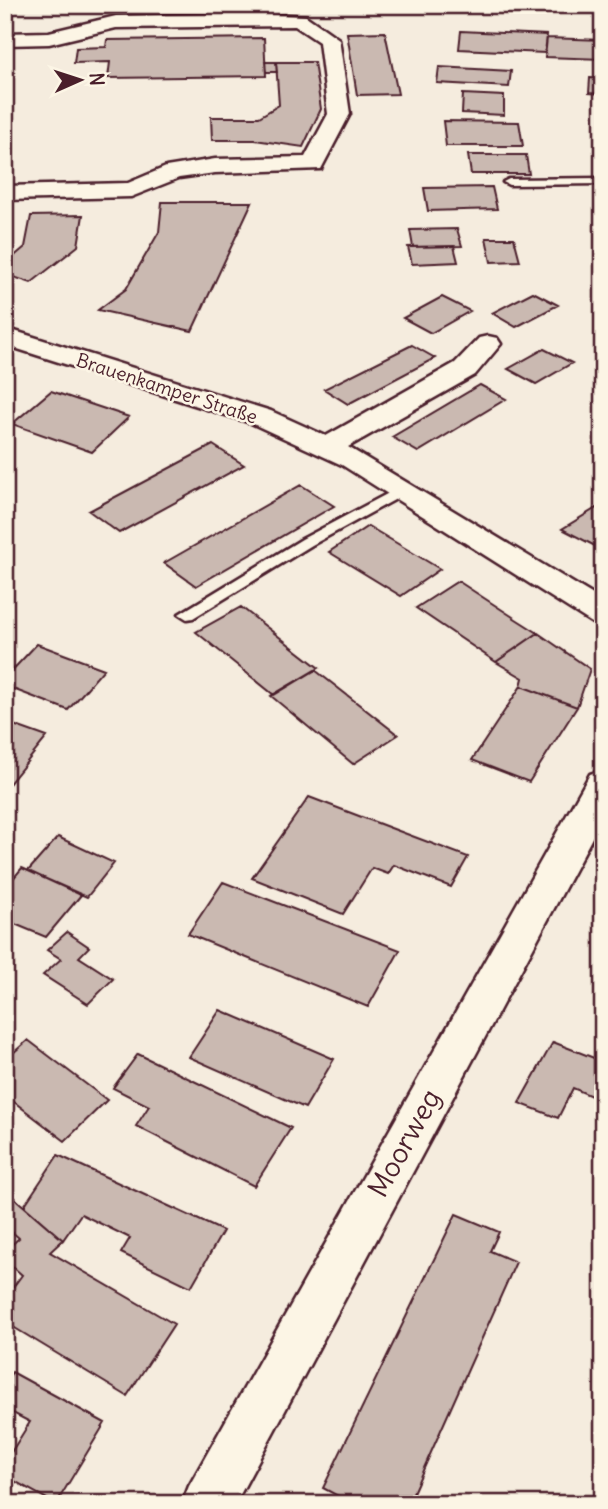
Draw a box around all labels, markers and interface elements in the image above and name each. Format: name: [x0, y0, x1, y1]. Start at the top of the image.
north arrow: [46, 46, 116, 116]
text: N: [85, 72, 109, 86]
street label: Brauenkamper Straße: [73, 347, 261, 429]
street label: Moorweg: [360, 1083, 448, 1203]

